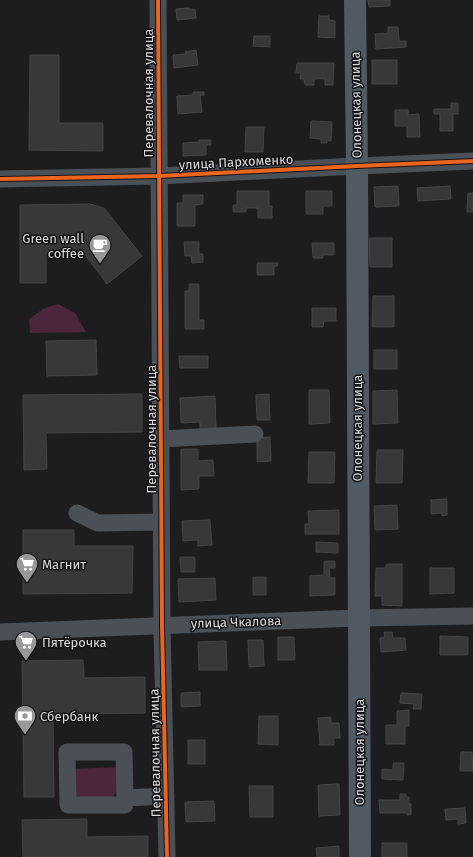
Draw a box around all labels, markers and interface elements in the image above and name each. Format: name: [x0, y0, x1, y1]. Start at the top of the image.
street label: Перевалочная улица: [141, 29, 156, 157]
street label: Олонецкая улица: [348, 51, 364, 159]
street label: улица Пархоменко: [178, 152, 294, 172]
place label: Green wall coffee: [22, 231, 84, 261]
cafe icon: Green wall coffee: [87, 232, 113, 265]
street label: Перевалочная улица: [144, 365, 159, 493]
street label: Олонецкая улица: [350, 375, 365, 481]
supermarket icon: Магнит: [14, 551, 40, 584]
place label: Магнит: [42, 557, 86, 572]
street label: улица Чкалова: [190, 613, 282, 631]
supermarket icon: Пятёрочка: [13, 629, 39, 662]
place label: Пятёрочка: [42, 635, 107, 650]
street label: Перевалочная улица: [146, 688, 164, 818]
street label: Олонецкая улица: [352, 699, 367, 805]
bank icon: Сбербанк: [12, 703, 38, 736]
place label: Сбербанк: [40, 709, 99, 724]

